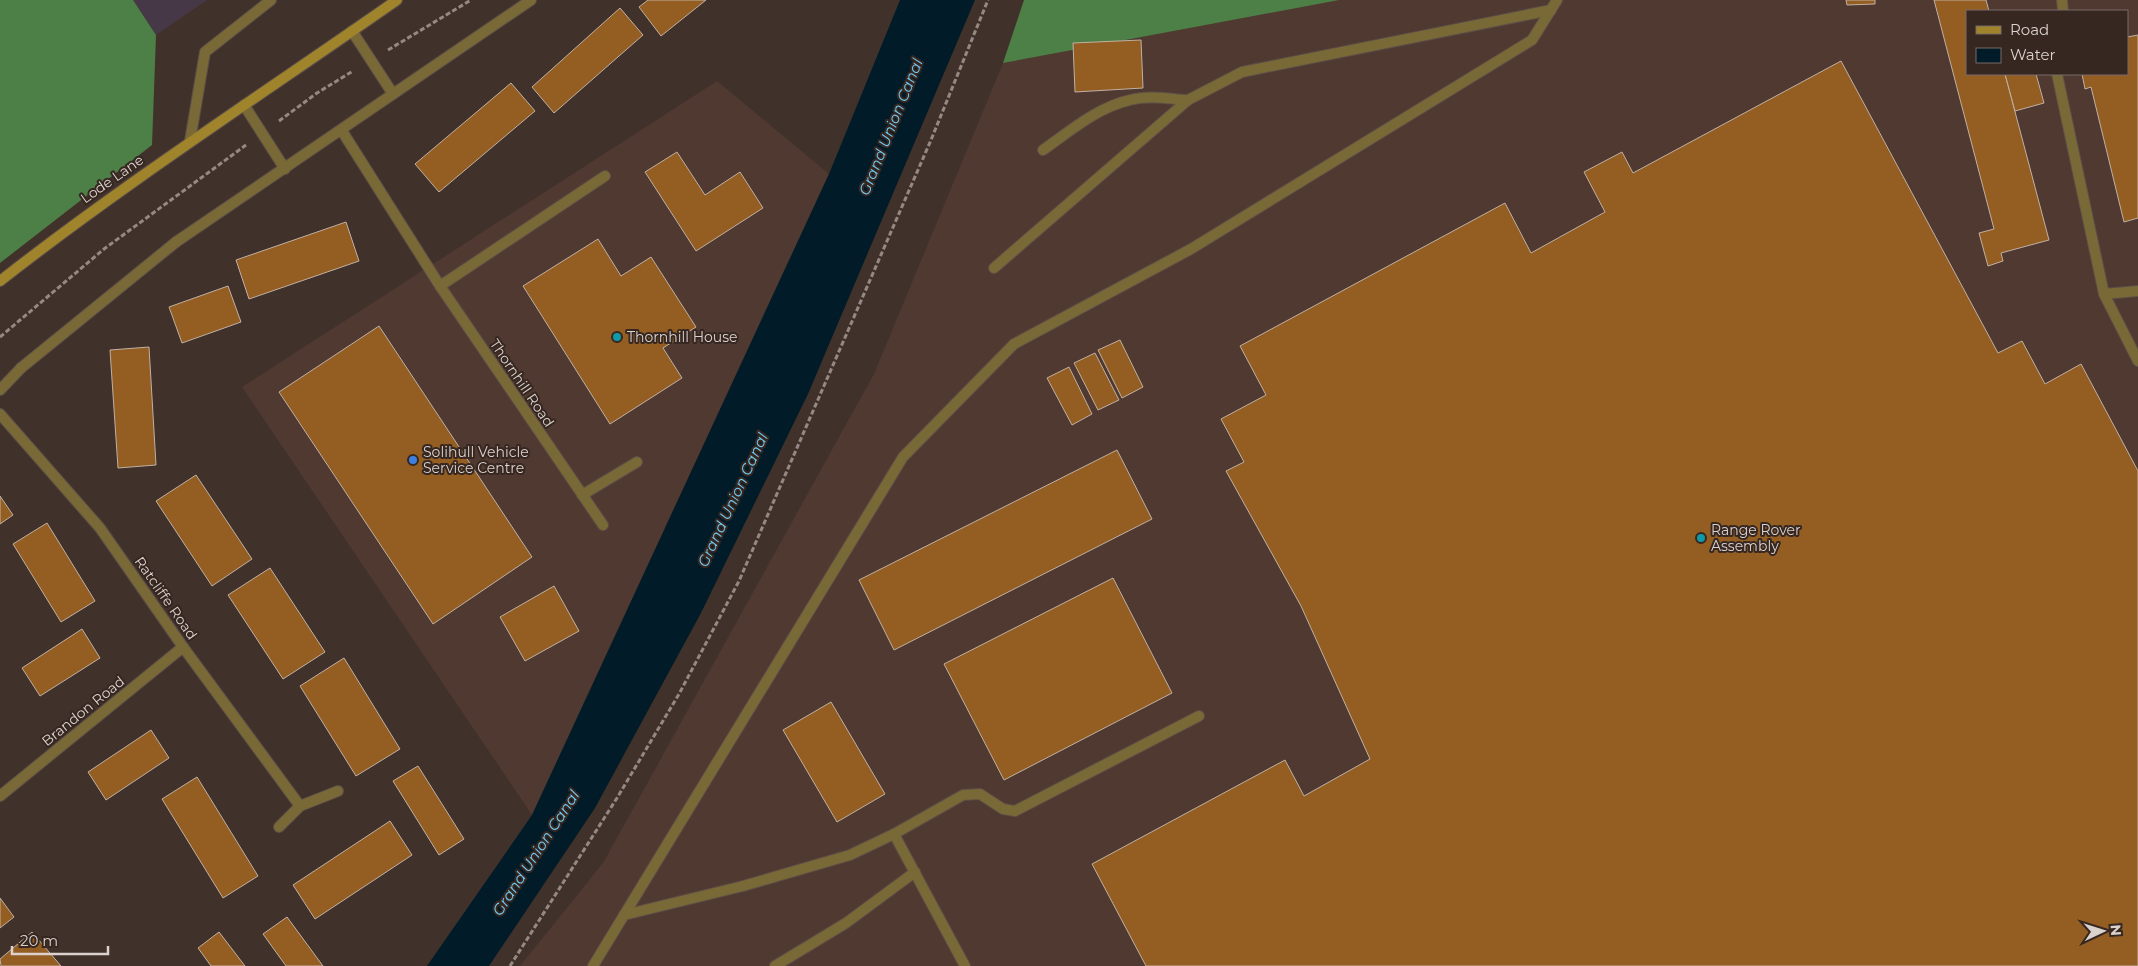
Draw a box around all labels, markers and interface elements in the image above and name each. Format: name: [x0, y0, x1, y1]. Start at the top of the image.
legend: [1966, 10, 2128, 75]
text: Road: [2010, 20, 2049, 39]
text: Water: [2010, 45, 2056, 64]
water label: Grand Union Canal: [854, 56, 927, 198]
street label: Lode Lane: [77, 151, 147, 207]
place label: Thornhill House: [627, 328, 738, 346]
marker: Thornhill House: [611, 331, 623, 343]
street label: Thornhill Road: [486, 336, 558, 430]
water label: Grand Union Canal: [693, 430, 772, 570]
place label: Solihull Vehicle Service Centre: [423, 443, 529, 477]
marker: Solihull Vehicle Service Centre: [407, 454, 419, 466]
place label: Range Rover Assembly: [1711, 521, 1801, 555]
marker: Range Rover Assembly: [1695, 532, 1707, 544]
street label: Ratcliffe Road: [131, 553, 201, 643]
street label: Brandon Road: [38, 672, 128, 750]
water label: Grand Union Canal: [488, 786, 583, 919]
north arrow: [2078, 906, 2128, 956]
scale bar: [12, 924, 109, 956]
text: N: [2107, 924, 2125, 936]
text: 20 m: [20, 931, 58, 950]

